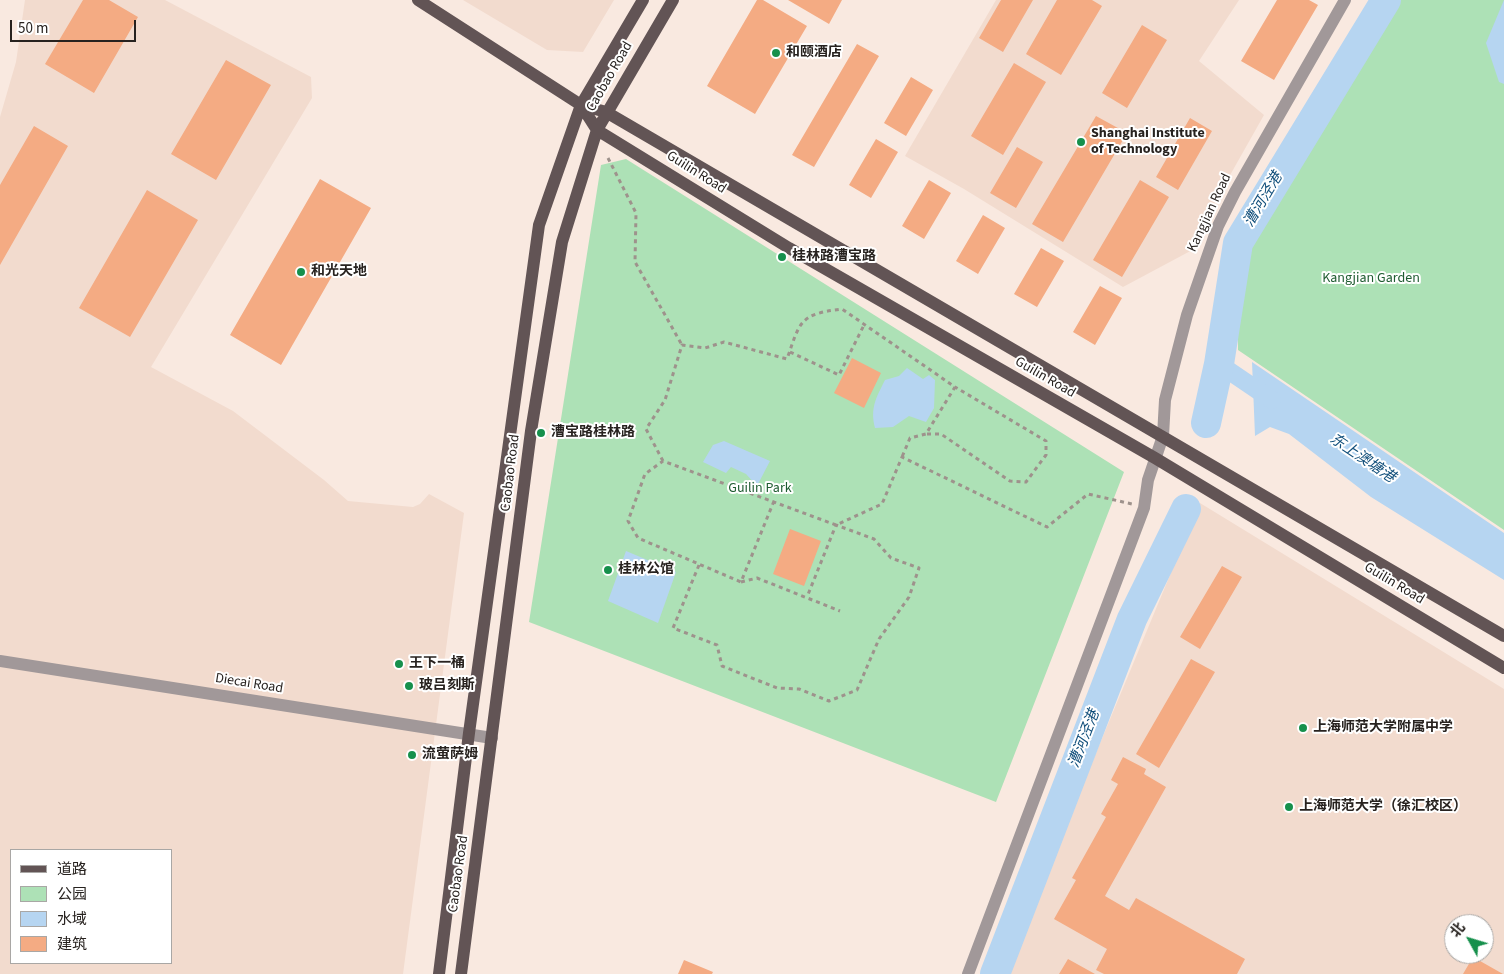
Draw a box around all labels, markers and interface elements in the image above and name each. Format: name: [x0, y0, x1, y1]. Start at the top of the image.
scale bar: [12, 10, 139, 42]
text: 50 m: [18, 18, 48, 39]
street label: Caobao Road: [583, 39, 637, 115]
place label: 和颐酒店: [786, 45, 842, 61]
marker: 和颐酒店: [770, 47, 782, 59]
place label: Shanghai Institute of Technology: [1091, 126, 1205, 158]
marker: Shanghai Institute of Technology: [1075, 136, 1087, 148]
street label: Guilin Road: [663, 148, 729, 198]
water label: 漕河泾港: [1241, 170, 1287, 230]
street label: Kangjian Road: [1184, 171, 1236, 255]
place label: 桂林路漕宝路: [792, 249, 876, 265]
marker: 桂林路漕宝路: [776, 251, 788, 263]
place label: 和光天地: [311, 264, 367, 280]
marker: 和光天地: [295, 266, 307, 278]
park label: Kangjian Garden: [1322, 271, 1420, 287]
street label: Guilin Road: [1012, 354, 1078, 402]
place label: 漕宝路桂林路: [551, 425, 635, 441]
marker: 漕宝路桂林路: [535, 427, 547, 439]
water label: 东上澳塘港: [1326, 431, 1398, 487]
street label: Caobao Road: [498, 433, 524, 513]
park label: Guilin Park: [728, 481, 792, 497]
street label: Guilin Road: [1361, 559, 1427, 609]
place label: 桂林公馆: [618, 562, 674, 578]
marker: 桂林公馆: [602, 564, 614, 576]
place label: 王下一桶: [409, 656, 465, 672]
marker: 王下一桶: [393, 658, 405, 670]
street label: Diecai Road: [214, 670, 284, 698]
place label: 玻吕刻斯: [419, 678, 475, 694]
marker: 玻吕刻斯: [403, 680, 415, 692]
water label: 漕河泾港: [1066, 708, 1104, 770]
place label: 上海师范大学附属中学: [1313, 720, 1453, 736]
marker: 上海师范大学附属中学: [1297, 722, 1309, 734]
place label: 流萤萨姆: [422, 747, 478, 763]
marker: 流萤萨姆: [406, 749, 418, 761]
place label: 上海师范大学（徐汇校区）: [1299, 799, 1467, 815]
marker: 上海师范大学（徐汇校区）: [1283, 801, 1295, 813]
street label: Caobao Road: [445, 834, 473, 914]
legend: [10, 849, 172, 964]
text: 道路: [57, 859, 87, 880]
text: 公园: [57, 884, 87, 905]
text: 水域: [57, 909, 87, 930]
north arrow: [1444, 914, 1494, 964]
text: 北: [1446, 918, 1470, 942]
text: 建筑: [57, 934, 87, 955]

